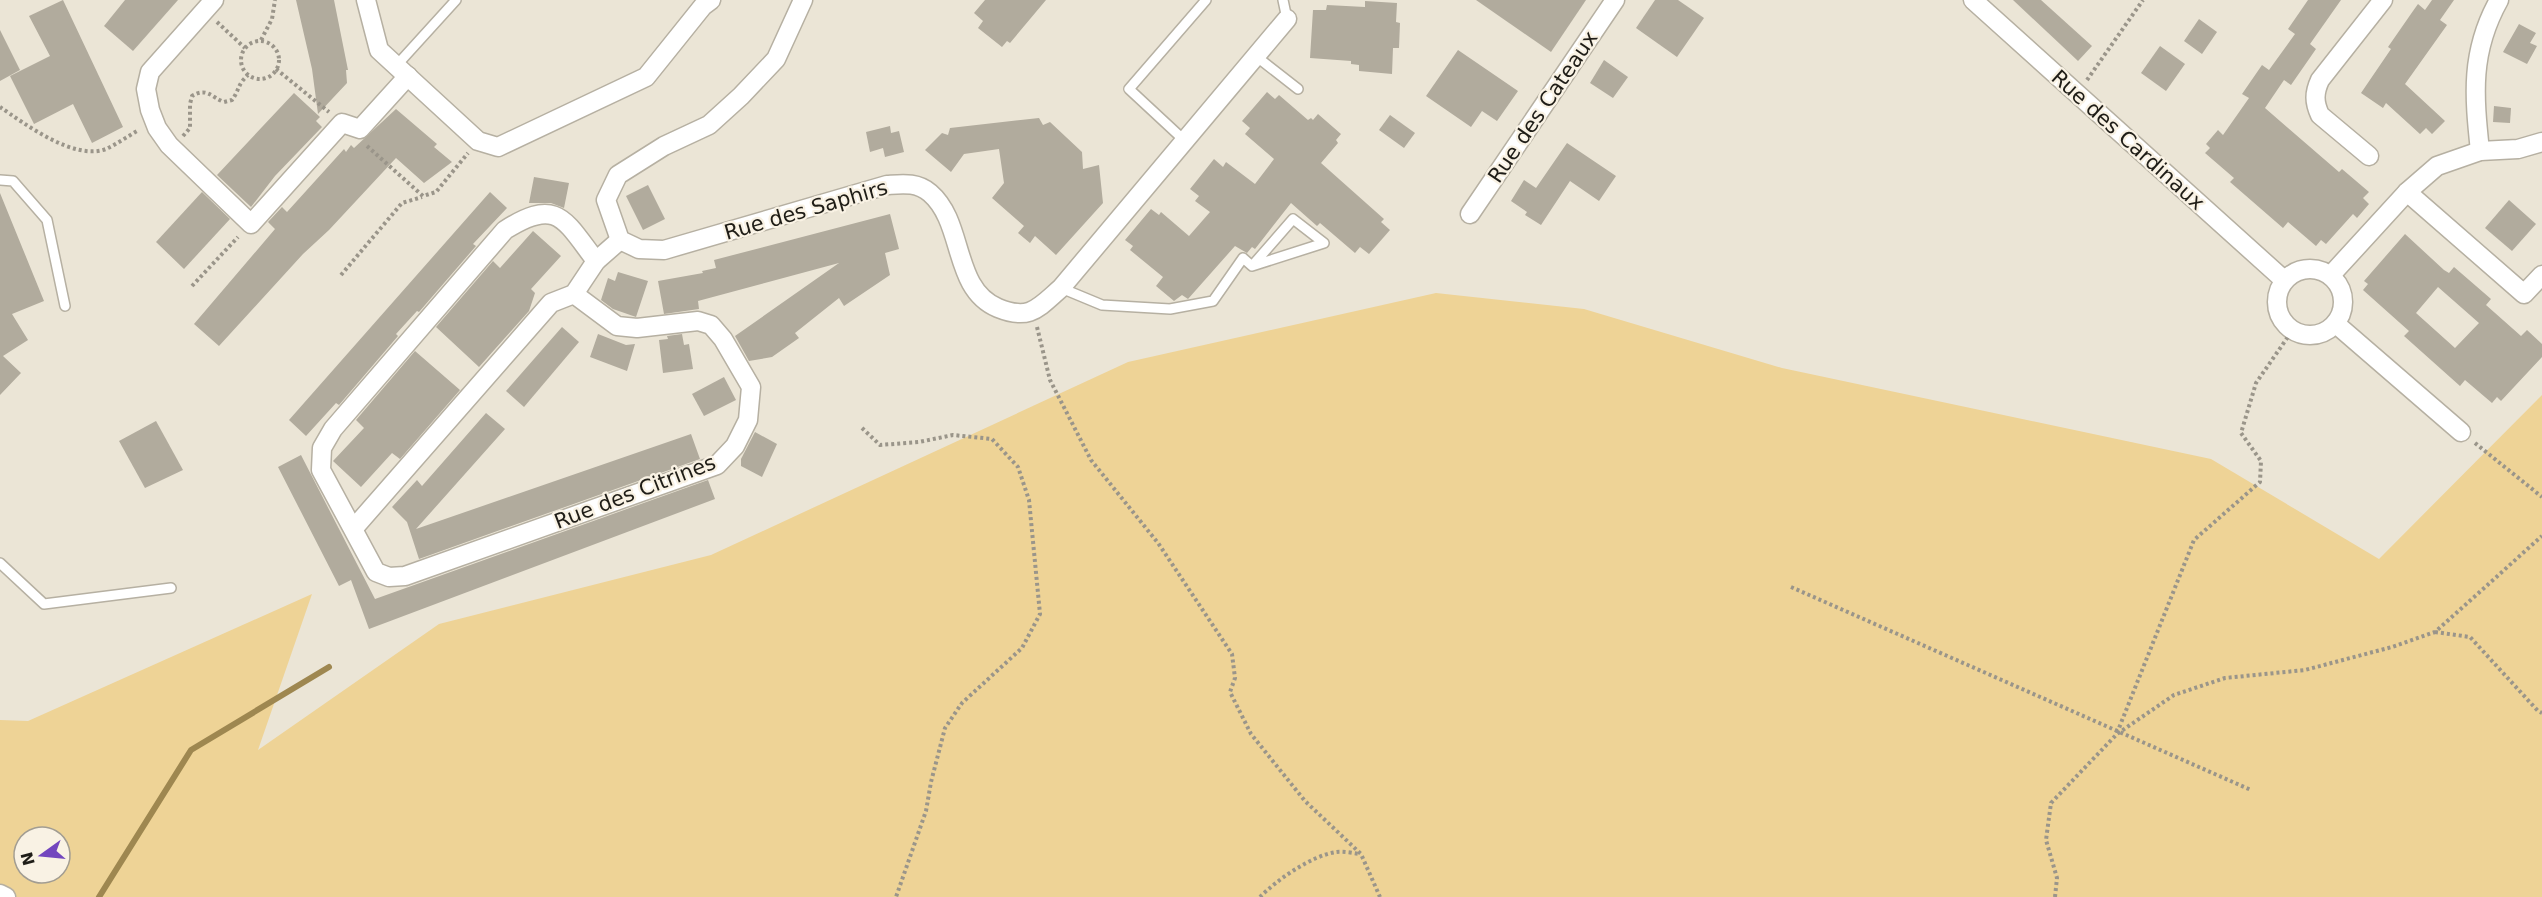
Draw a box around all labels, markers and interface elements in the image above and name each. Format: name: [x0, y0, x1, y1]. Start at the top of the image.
street label: Rue des Cateaux: [1483, 27, 1603, 187]
street label: Rue des Cardinaux: [2047, 65, 2209, 215]
street label: Rue des Saphirs: [722, 175, 890, 245]
street label: Rue des Citrines: [551, 450, 719, 534]
north arrow: [12, 825, 72, 885]
text: N: [17, 850, 39, 868]

